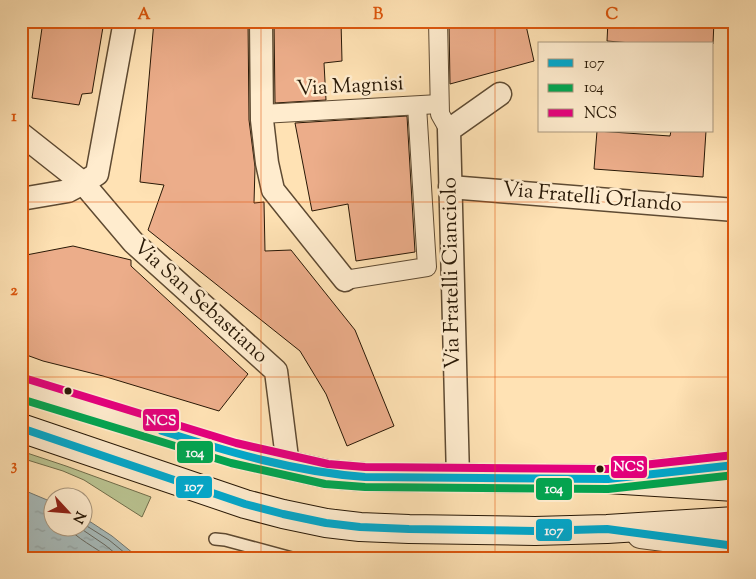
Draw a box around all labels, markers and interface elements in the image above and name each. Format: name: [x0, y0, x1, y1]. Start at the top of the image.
text: A: [138, 4, 151, 27]
text: B: [373, 4, 383, 27]
text: C: [606, 4, 619, 27]
legend: [538, 42, 714, 132]
text: 107: [584, 54, 605, 75]
street label: Via Magnisi: [296, 69, 404, 105]
text: 104: [584, 78, 604, 99]
text: NCS: [584, 104, 617, 125]
text: 1: [11, 106, 17, 129]
street label: Via Fratelli Orlando: [501, 175, 683, 221]
street label: Via Fratelli Cianciolo: [435, 177, 469, 369]
street label: Via San Sebastiano: [126, 233, 274, 371]
text: 2: [10, 280, 18, 303]
unlabelled marker: [63, 386, 73, 396]
line badge: NCS: [142, 408, 180, 432]
text: NCS: [146, 412, 176, 432]
line badge: 104: [176, 440, 214, 464]
text: 104: [186, 444, 204, 464]
text: 3: [11, 455, 18, 478]
line badge: NCS: [610, 455, 648, 479]
text: NCS: [614, 458, 644, 478]
unlabelled marker: [595, 464, 605, 474]
line badge: 107: [175, 475, 213, 499]
line badge: 104: [535, 477, 573, 501]
text: 107: [184, 478, 205, 498]
text: 104: [545, 480, 563, 500]
north arrow: [42, 486, 92, 536]
text: N: [66, 507, 89, 526]
line badge: 107: [535, 518, 573, 542]
text: 107: [544, 522, 565, 542]

